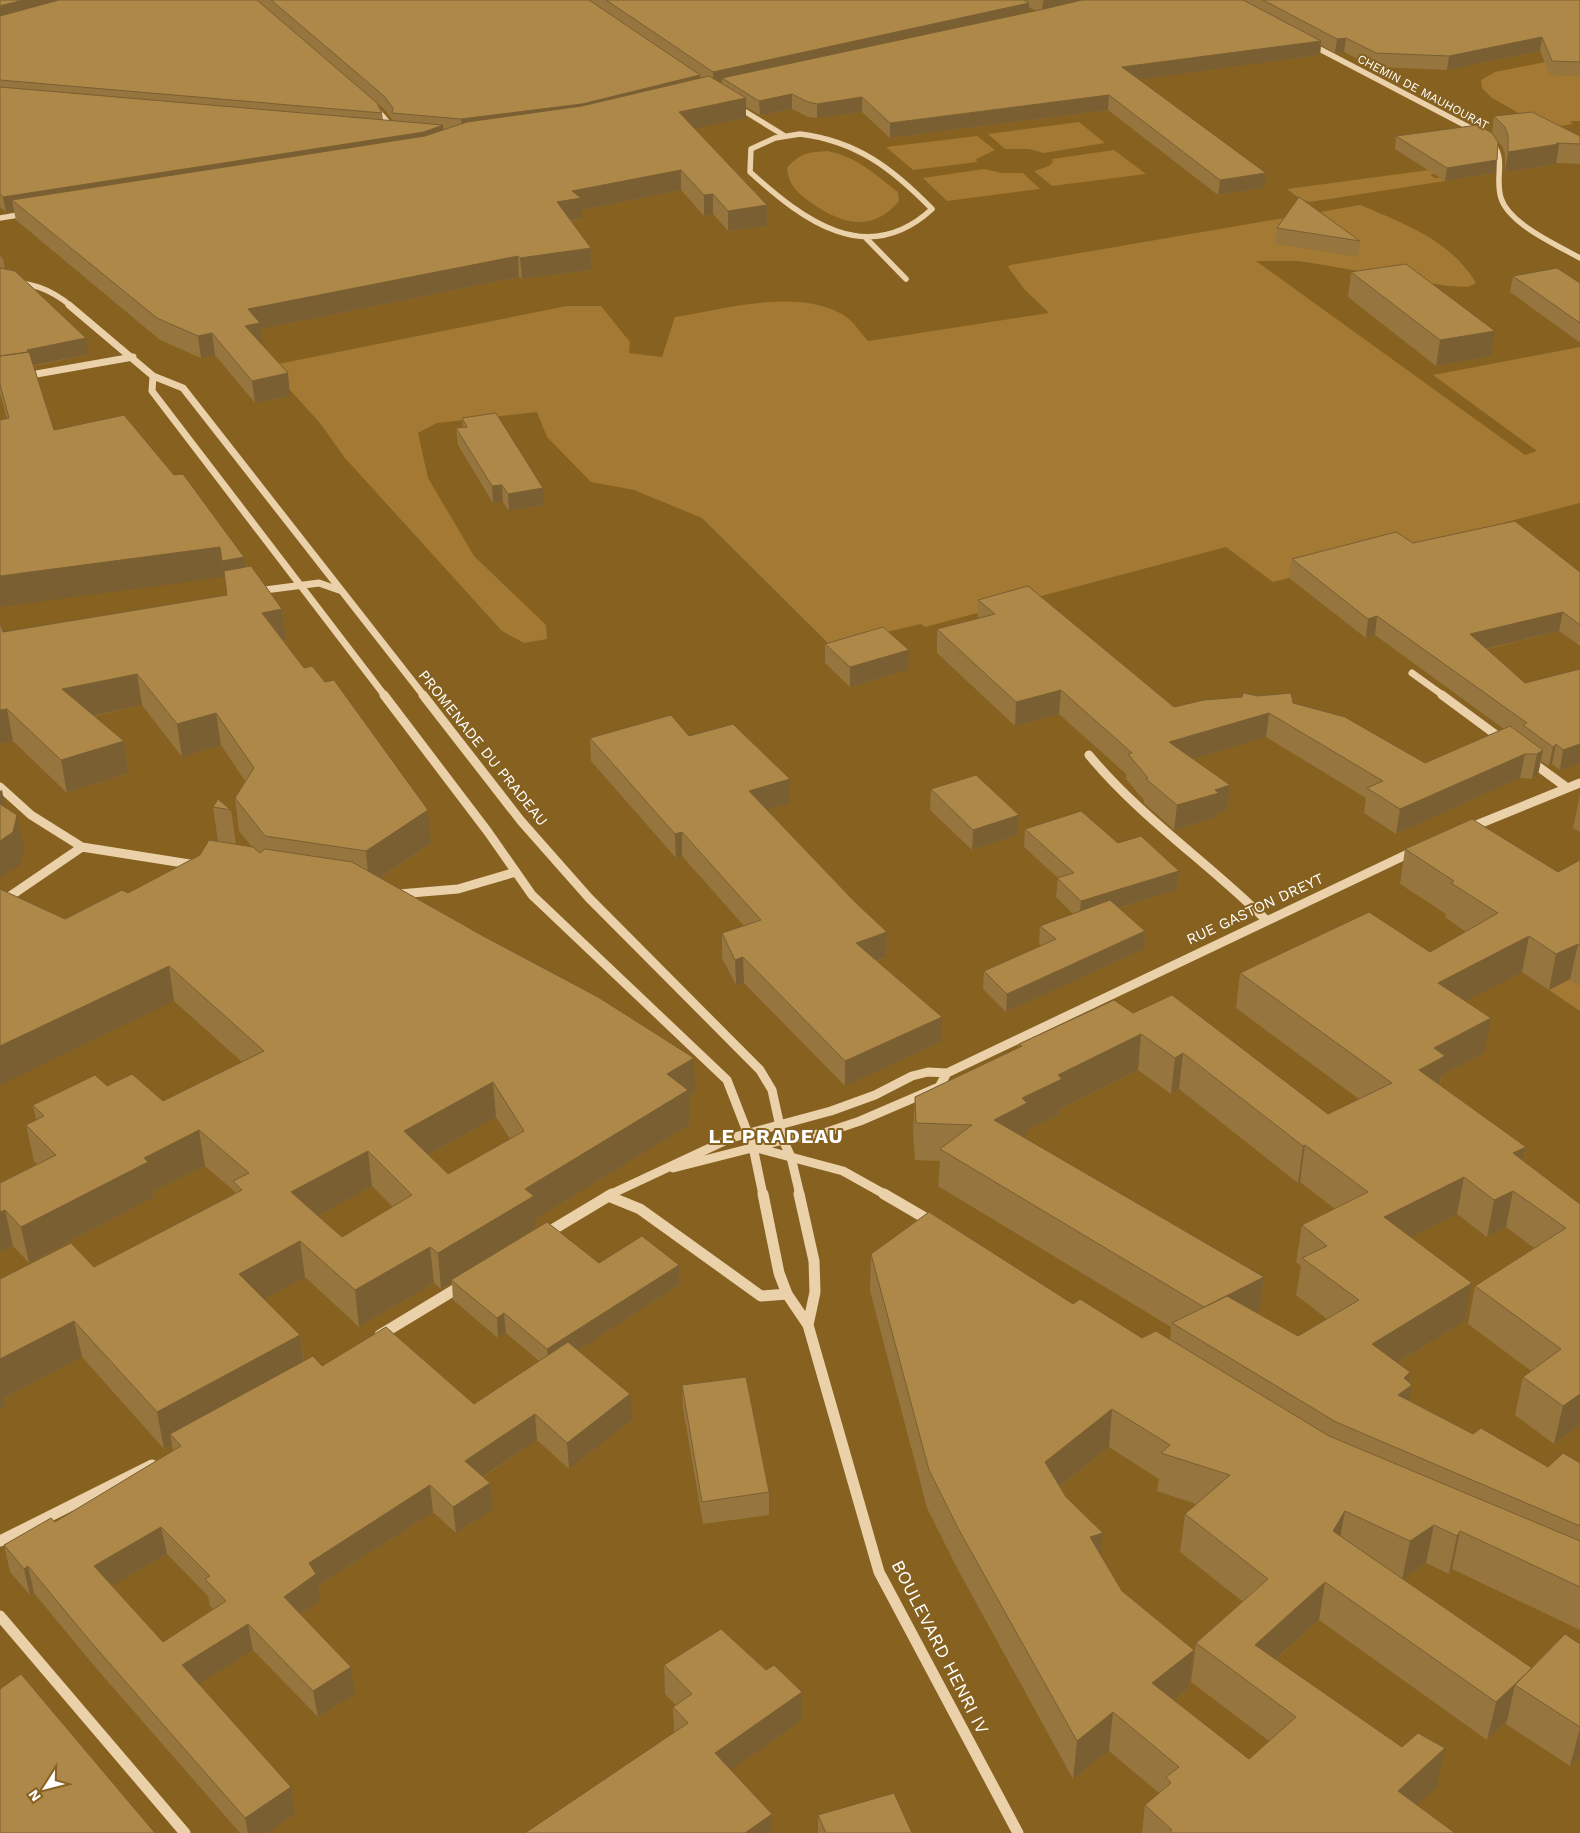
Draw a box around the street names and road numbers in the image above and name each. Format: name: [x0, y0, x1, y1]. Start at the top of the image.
street label: CHEMIN DE MAUHOURAT: [1355, 51, 1491, 133]
street label: PROMENADE DU PRADEAU: [415, 666, 551, 830]
street label: RUE GASTON DREYT: [1184, 869, 1326, 949]
street label: BOULEVARD HENRI IV: [887, 1556, 994, 1737]

